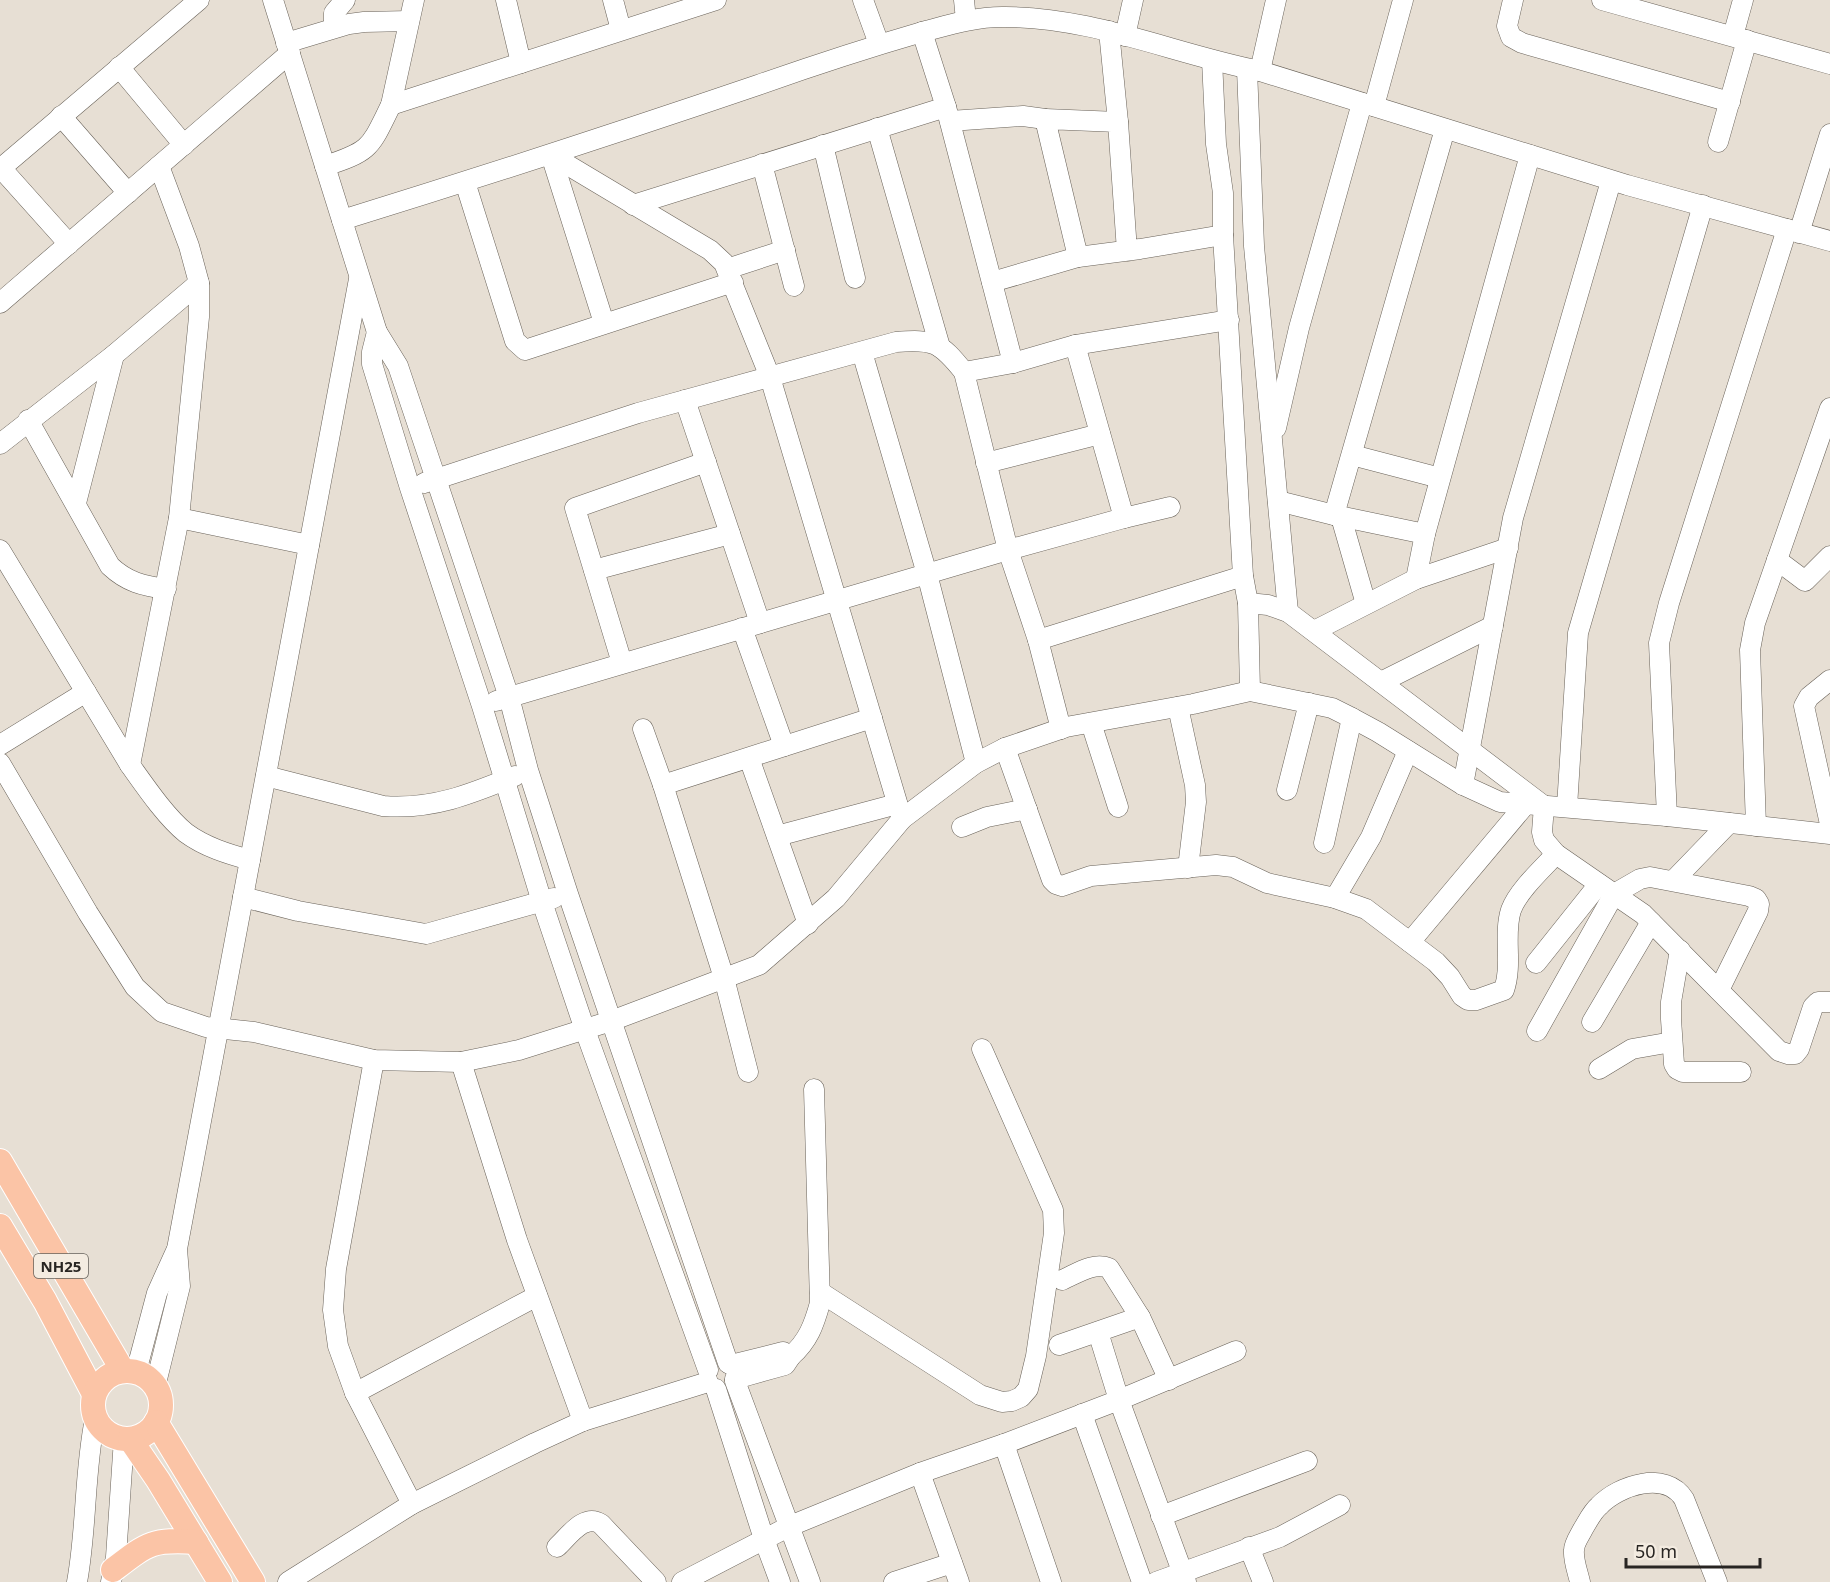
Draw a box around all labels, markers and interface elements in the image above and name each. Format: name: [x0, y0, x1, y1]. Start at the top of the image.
road number: NH25: [34, 1254, 88, 1278]
scale bar: [1626, 1531, 1760, 1569]
text: 50 m: [1635, 1539, 1677, 1563]

